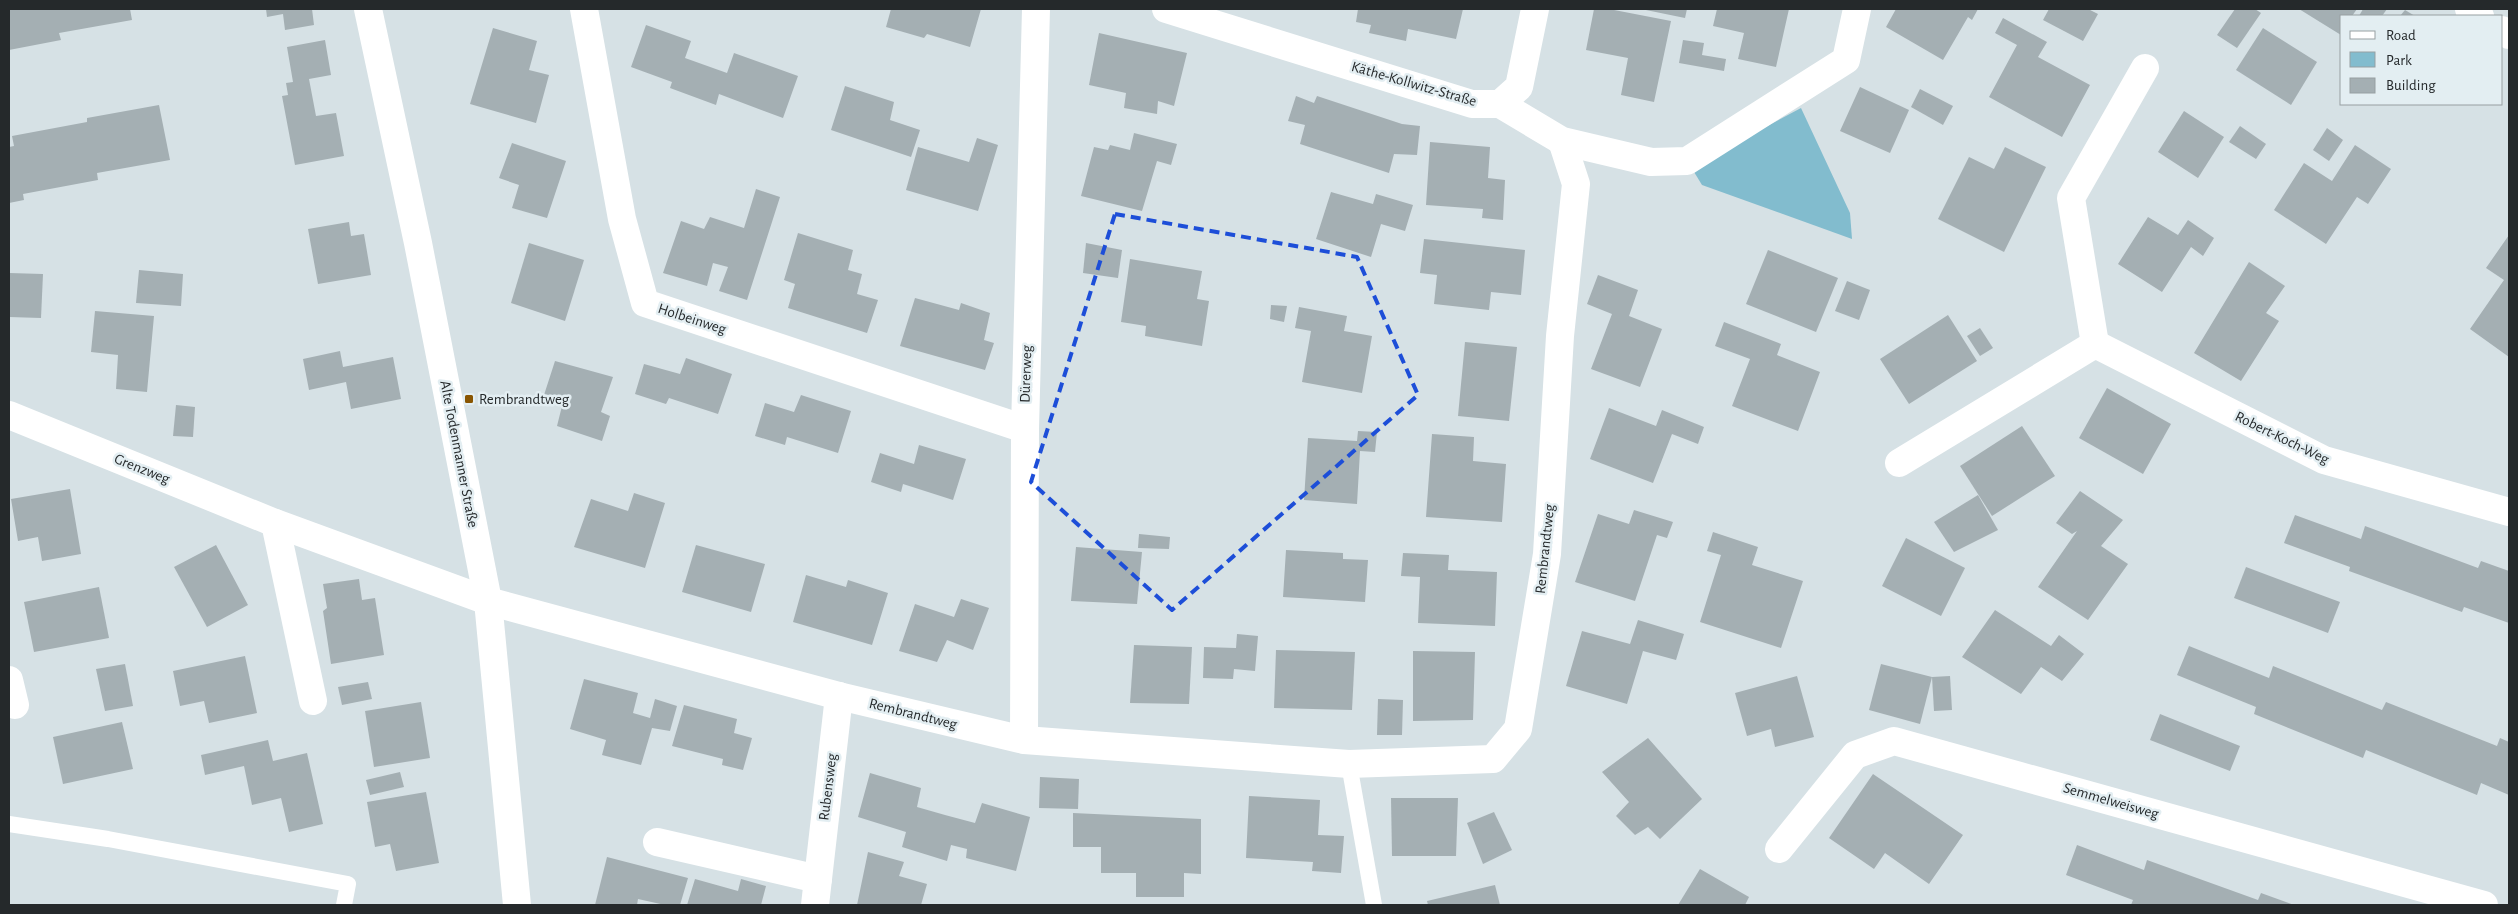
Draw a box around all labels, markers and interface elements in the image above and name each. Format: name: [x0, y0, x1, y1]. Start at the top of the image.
legend: [2340, 15, 2503, 105]
text: Road: [2386, 28, 2416, 43]
text: Park: [2386, 53, 2412, 68]
street label: Käthe-Kollwitz-Straße: [1350, 59, 1478, 109]
text: Building: [2386, 78, 2436, 93]
street label: Holbeinweg: [656, 301, 729, 337]
street label: Dürerweg: [1017, 344, 1035, 403]
street label: Alte Todenmanner Straße: [437, 379, 481, 529]
place label: Rembrandtweg: [479, 392, 570, 407]
marker: Rembrandtweg: [463, 393, 475, 405]
street label: Robert-Koch-Weg: [2233, 409, 2332, 467]
street label: Grenzweg: [112, 451, 172, 487]
street label: Rembrandtweg: [1533, 503, 1557, 595]
street label: Rembrandtweg: [868, 696, 959, 732]
street label: Rubensweg: [816, 752, 840, 821]
street label: Semmelweisweg: [2062, 780, 2161, 822]

